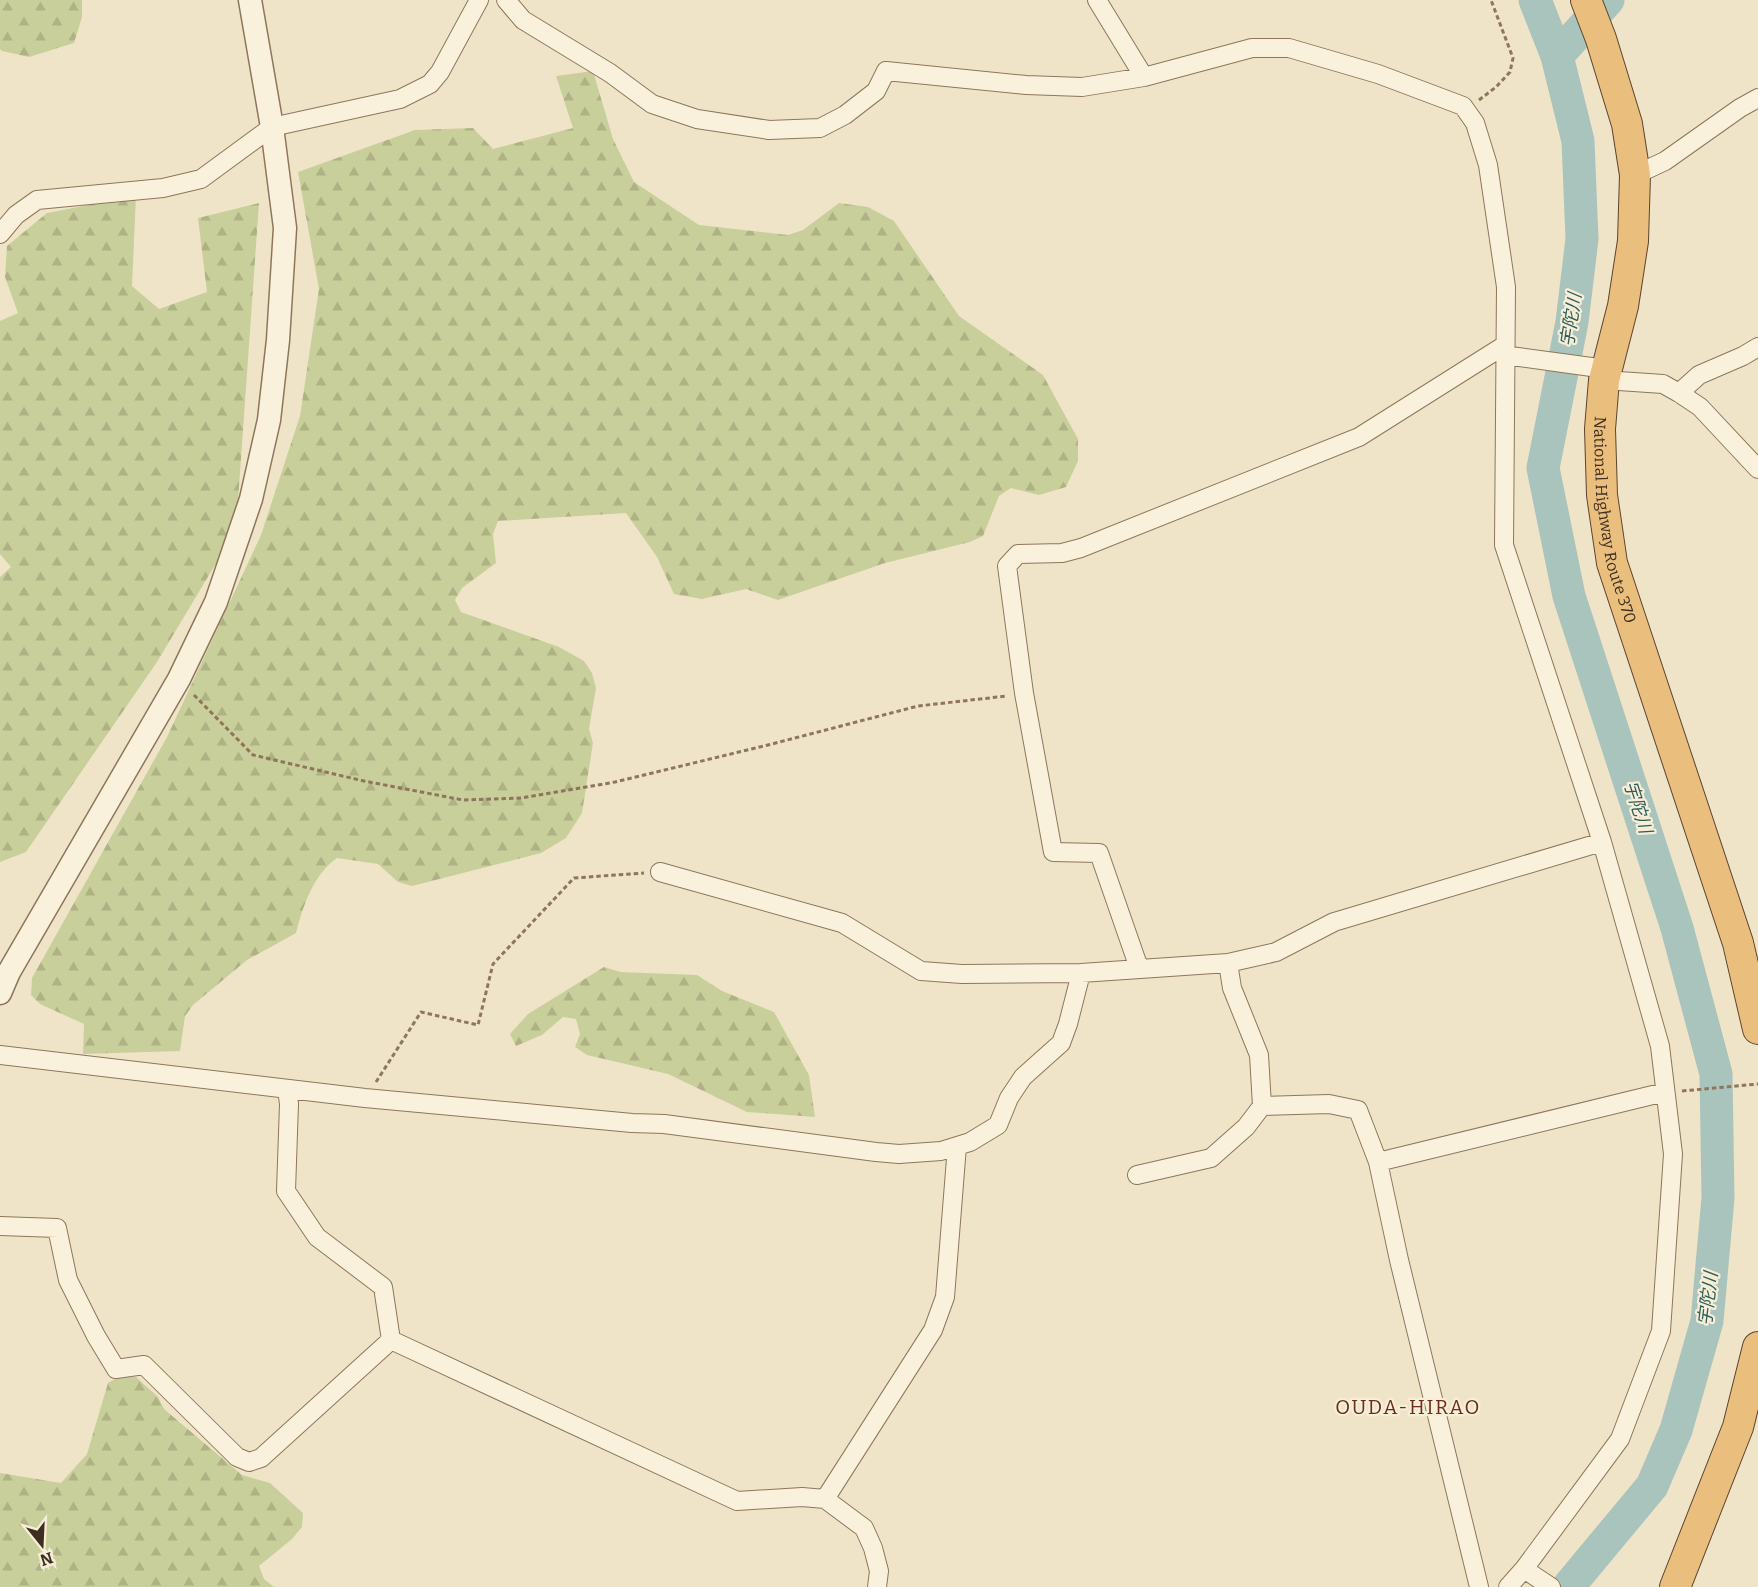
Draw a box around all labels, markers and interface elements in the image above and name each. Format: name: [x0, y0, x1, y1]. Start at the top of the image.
water label: 宇陀川: [1556, 290, 1586, 348]
street label: National Highway Route 370: [1590, 416, 1641, 625]
water label: 宇陀川: [1619, 778, 1657, 838]
water label: 宇陀川: [1694, 1269, 1722, 1327]
district label: OUDA-HIRAO: [1335, 1395, 1481, 1419]
north arrow: [12, 1515, 72, 1575]
text: N: [38, 1548, 55, 1570]

